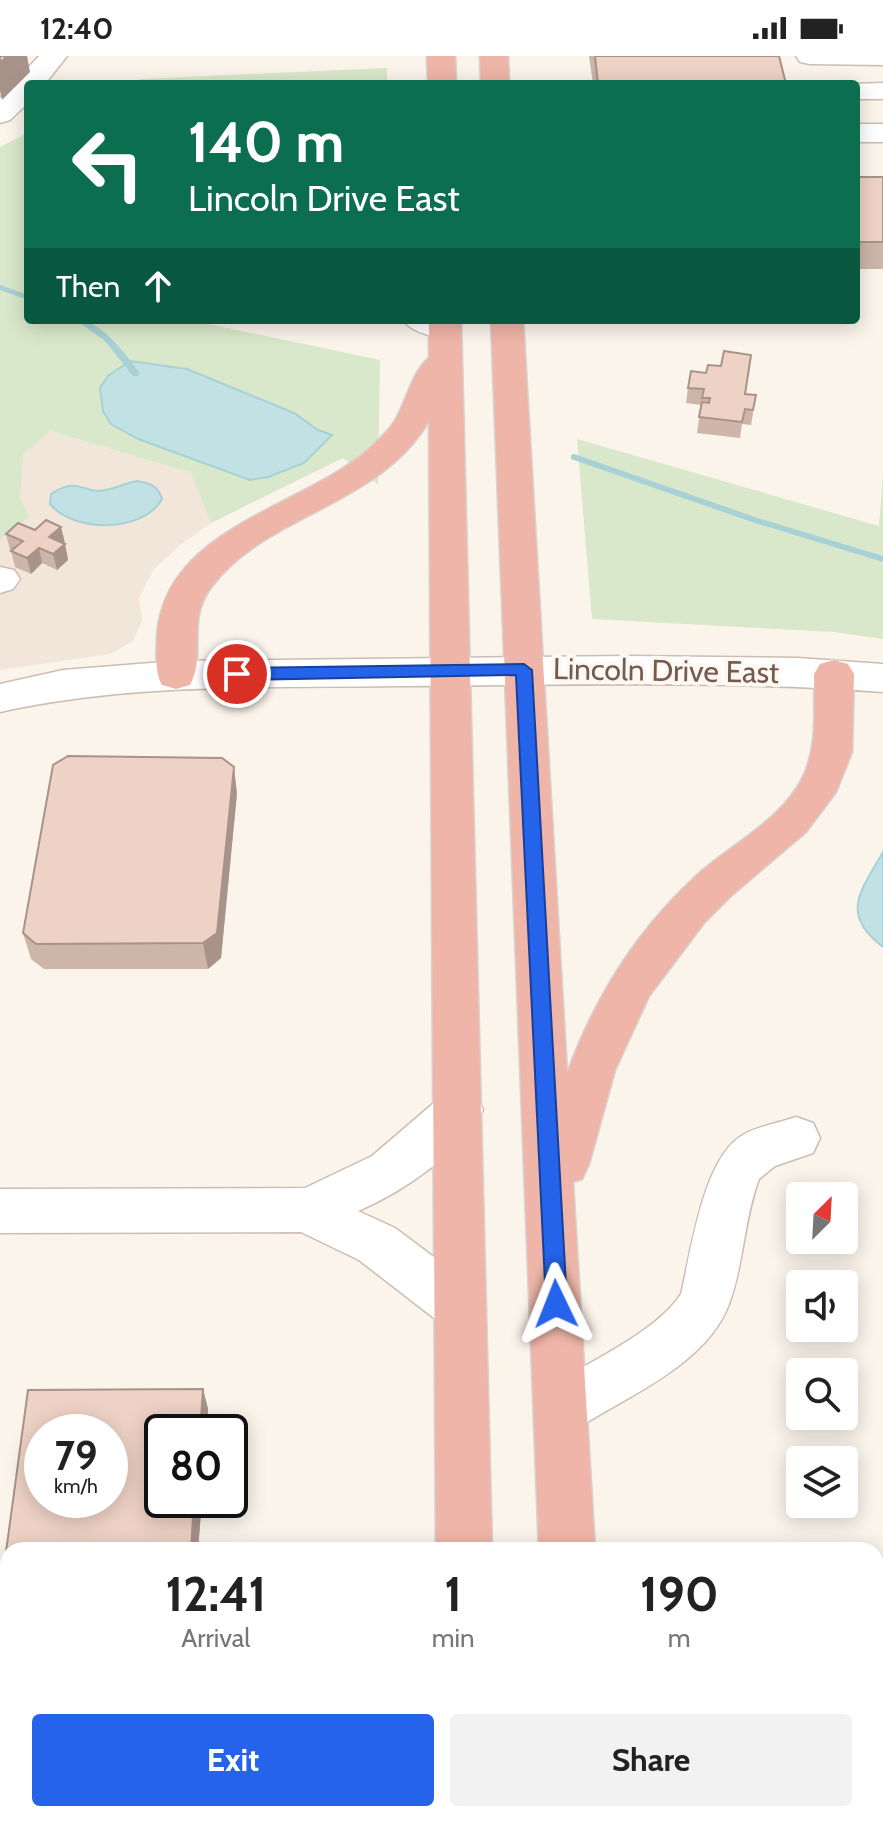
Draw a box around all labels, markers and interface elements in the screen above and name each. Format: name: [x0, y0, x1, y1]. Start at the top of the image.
text: 12:40: [40, 10, 113, 47]
text: 140 m: [188, 108, 344, 176]
icon: left: [56, 112, 160, 216]
text: Lincoln Drive East: [188, 176, 460, 220]
icon: ahead: [136, 264, 180, 308]
text: Then: [56, 268, 120, 305]
pin: [203, 640, 271, 708]
street label: Lincoln Drive East: [553, 650, 779, 691]
icon: arrive: [215, 652, 259, 696]
north arrow: [786, 1182, 858, 1254]
map controls: [786, 1182, 858, 1518]
position arrow: [514, 1262, 598, 1346]
button: sound: [786, 1270, 858, 1342]
button: search: [786, 1358, 858, 1430]
speed limit sign: 80: [144, 1414, 248, 1518]
text: 79: [55, 1431, 97, 1480]
button: layers: [786, 1446, 858, 1518]
text: km/h: [54, 1474, 98, 1498]
text: 12:41: [165, 1565, 266, 1623]
text: 1: [444, 1565, 462, 1623]
text: 190: [640, 1565, 719, 1623]
text: Arrival: [181, 1622, 250, 1654]
text: min: [432, 1622, 475, 1654]
text: m: [668, 1622, 691, 1654]
button: Exit: [32, 1714, 434, 1806]
button: Share: [450, 1714, 852, 1806]

